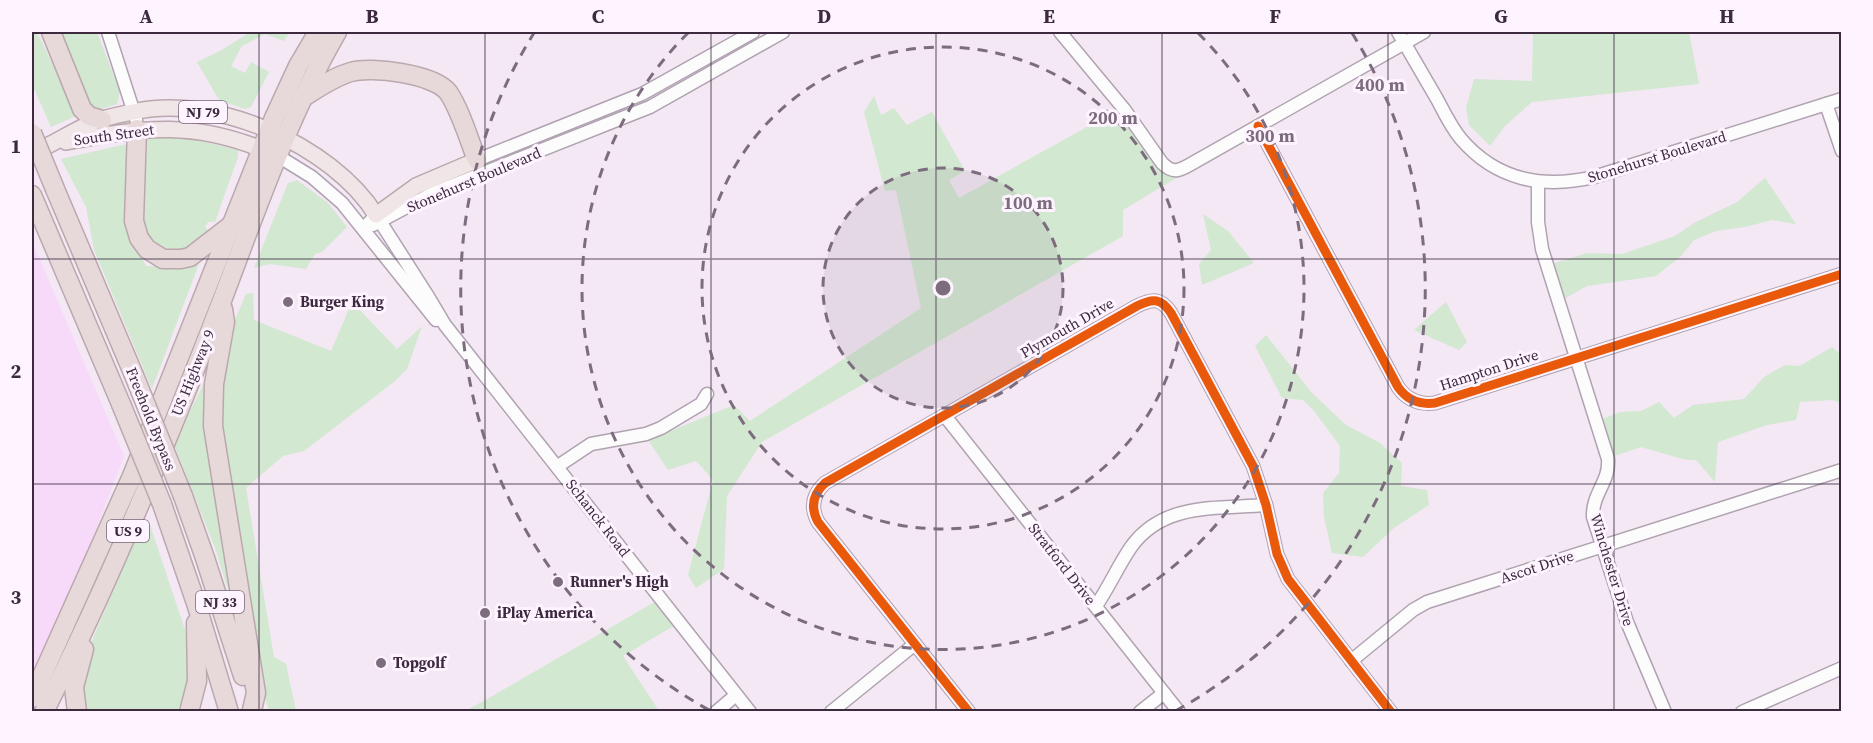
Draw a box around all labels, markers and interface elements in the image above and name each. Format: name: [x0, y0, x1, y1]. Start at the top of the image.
text: A: [139, 2, 153, 30]
text: B: [365, 2, 379, 30]
text: C: [592, 2, 604, 30]
text: D: [817, 2, 831, 30]
text: E: [1043, 2, 1055, 30]
text: F: [1269, 2, 1281, 30]
text: G: [1494, 2, 1508, 30]
text: H: [1719, 2, 1735, 30]
text: 400 m: [1355, 72, 1405, 97]
road number: NJ 79: [179, 101, 227, 123]
text: 200 m: [1088, 105, 1138, 130]
street label: South Street: [73, 118, 155, 151]
text: 300 m: [1245, 123, 1295, 148]
street label: Stonehurst Boulevard: [1585, 125, 1729, 188]
text: 1: [11, 132, 21, 160]
street label: Stonehurst Boulevard: [404, 142, 545, 217]
text: 100 m: [1003, 190, 1053, 215]
centre of rings: [933, 278, 953, 298]
place label: Burger King: [300, 291, 384, 312]
street label: Plymouth Drive: [1016, 292, 1118, 363]
marker: Burger King: [281, 295, 295, 309]
street label: US Highway 9: [166, 326, 219, 419]
street label: Hampton Drive: [1437, 344, 1541, 395]
text: 2: [11, 357, 22, 385]
street label: Freehold Bypass: [121, 364, 182, 474]
street label: Schanck Road: [561, 474, 636, 561]
street label: Winchester Drive: [1585, 511, 1640, 629]
street label: Stratford Drive: [1024, 518, 1101, 609]
road number: US 9: [107, 520, 149, 542]
street label: Ascot Drive: [1497, 545, 1577, 588]
place label: Runner's High: [570, 571, 669, 592]
marker: Runner's High: [551, 575, 565, 589]
text: 3: [11, 583, 22, 611]
road number: NJ 33: [196, 591, 244, 613]
place label: iPlay America: [497, 602, 594, 623]
marker: iPlay America: [478, 606, 492, 620]
place label: Topgolf: [393, 652, 447, 673]
marker: Topgolf: [374, 656, 388, 670]

